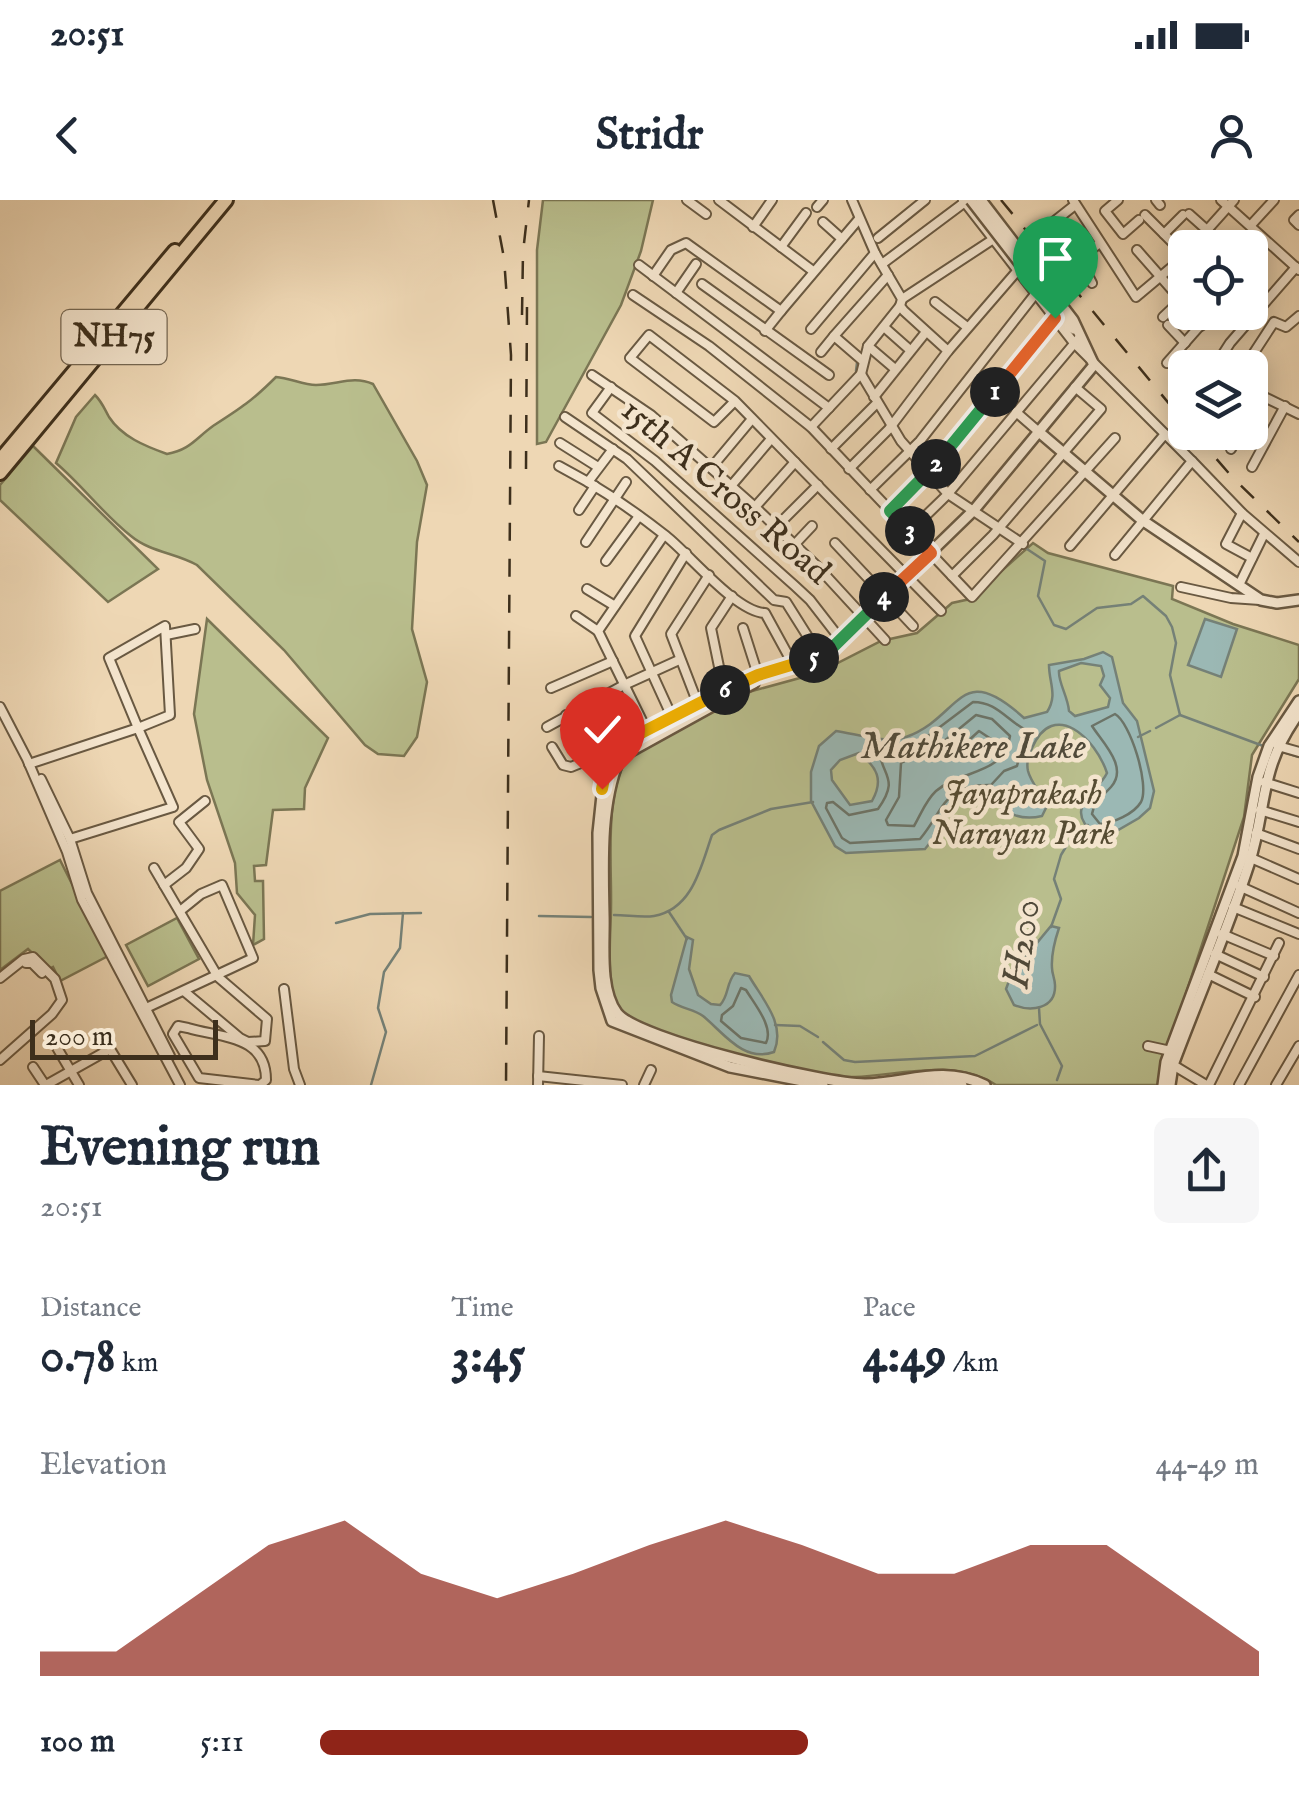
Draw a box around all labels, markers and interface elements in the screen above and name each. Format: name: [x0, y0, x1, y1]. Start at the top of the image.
text: 20:51: [50, 11, 124, 59]
text: Stridr: [596, 107, 703, 164]
icon: back: [40, 108, 95, 163]
icon: person: [1204, 108, 1259, 163]
pin: [1013, 216, 1098, 319]
map controls: [1168, 230, 1268, 450]
button: locate: [1168, 230, 1268, 330]
icon: arrive: [1028, 231, 1083, 286]
road number: NH75: [62, 310, 166, 364]
button: layers: [1168, 350, 1268, 450]
pin: 1: [970, 367, 1020, 417]
text: 1: [990, 374, 1000, 409]
street label: 15th A Cross Road: [611, 389, 839, 596]
pin: 2: [911, 439, 961, 489]
text: 2: [929, 446, 943, 481]
pin: 3: [885, 506, 935, 556]
text: 3: [905, 513, 915, 548]
pin: 4: [859, 572, 909, 622]
text: 4: [877, 579, 891, 614]
pin: 5: [789, 633, 839, 683]
text: 5: [809, 640, 819, 675]
pin: 6: [700, 665, 750, 715]
text: 6: [719, 672, 731, 707]
pin: [560, 687, 645, 790]
icon: check: [575, 702, 630, 757]
water label: Mathikere Lake: [860, 724, 1086, 772]
park label: Jayaprakash Narayan Park: [931, 772, 1115, 857]
water label: H200: [993, 895, 1053, 992]
scale bar: [30, 1015, 218, 1060]
text: 200 m: [45, 1020, 113, 1055]
text: Evening run: [40, 1114, 320, 1184]
button: share: [1154, 1118, 1259, 1223]
text: 20:51: [40, 1187, 103, 1228]
text: Distance: [40, 1291, 141, 1326]
text: Time: [451, 1291, 514, 1326]
text: Pace: [863, 1291, 916, 1326]
text: 0.78: [40, 1326, 116, 1389]
text: 3:45: [451, 1326, 526, 1389]
text: 4:49: [863, 1326, 947, 1389]
text: km: [116, 1346, 158, 1381]
text: /km: [947, 1346, 999, 1381]
text: Elevation: [40, 1445, 167, 1486]
text: 44–49 m: [1156, 1445, 1259, 1486]
text: 100 m: [40, 1722, 115, 1763]
text: 5:11: [200, 1722, 244, 1763]

